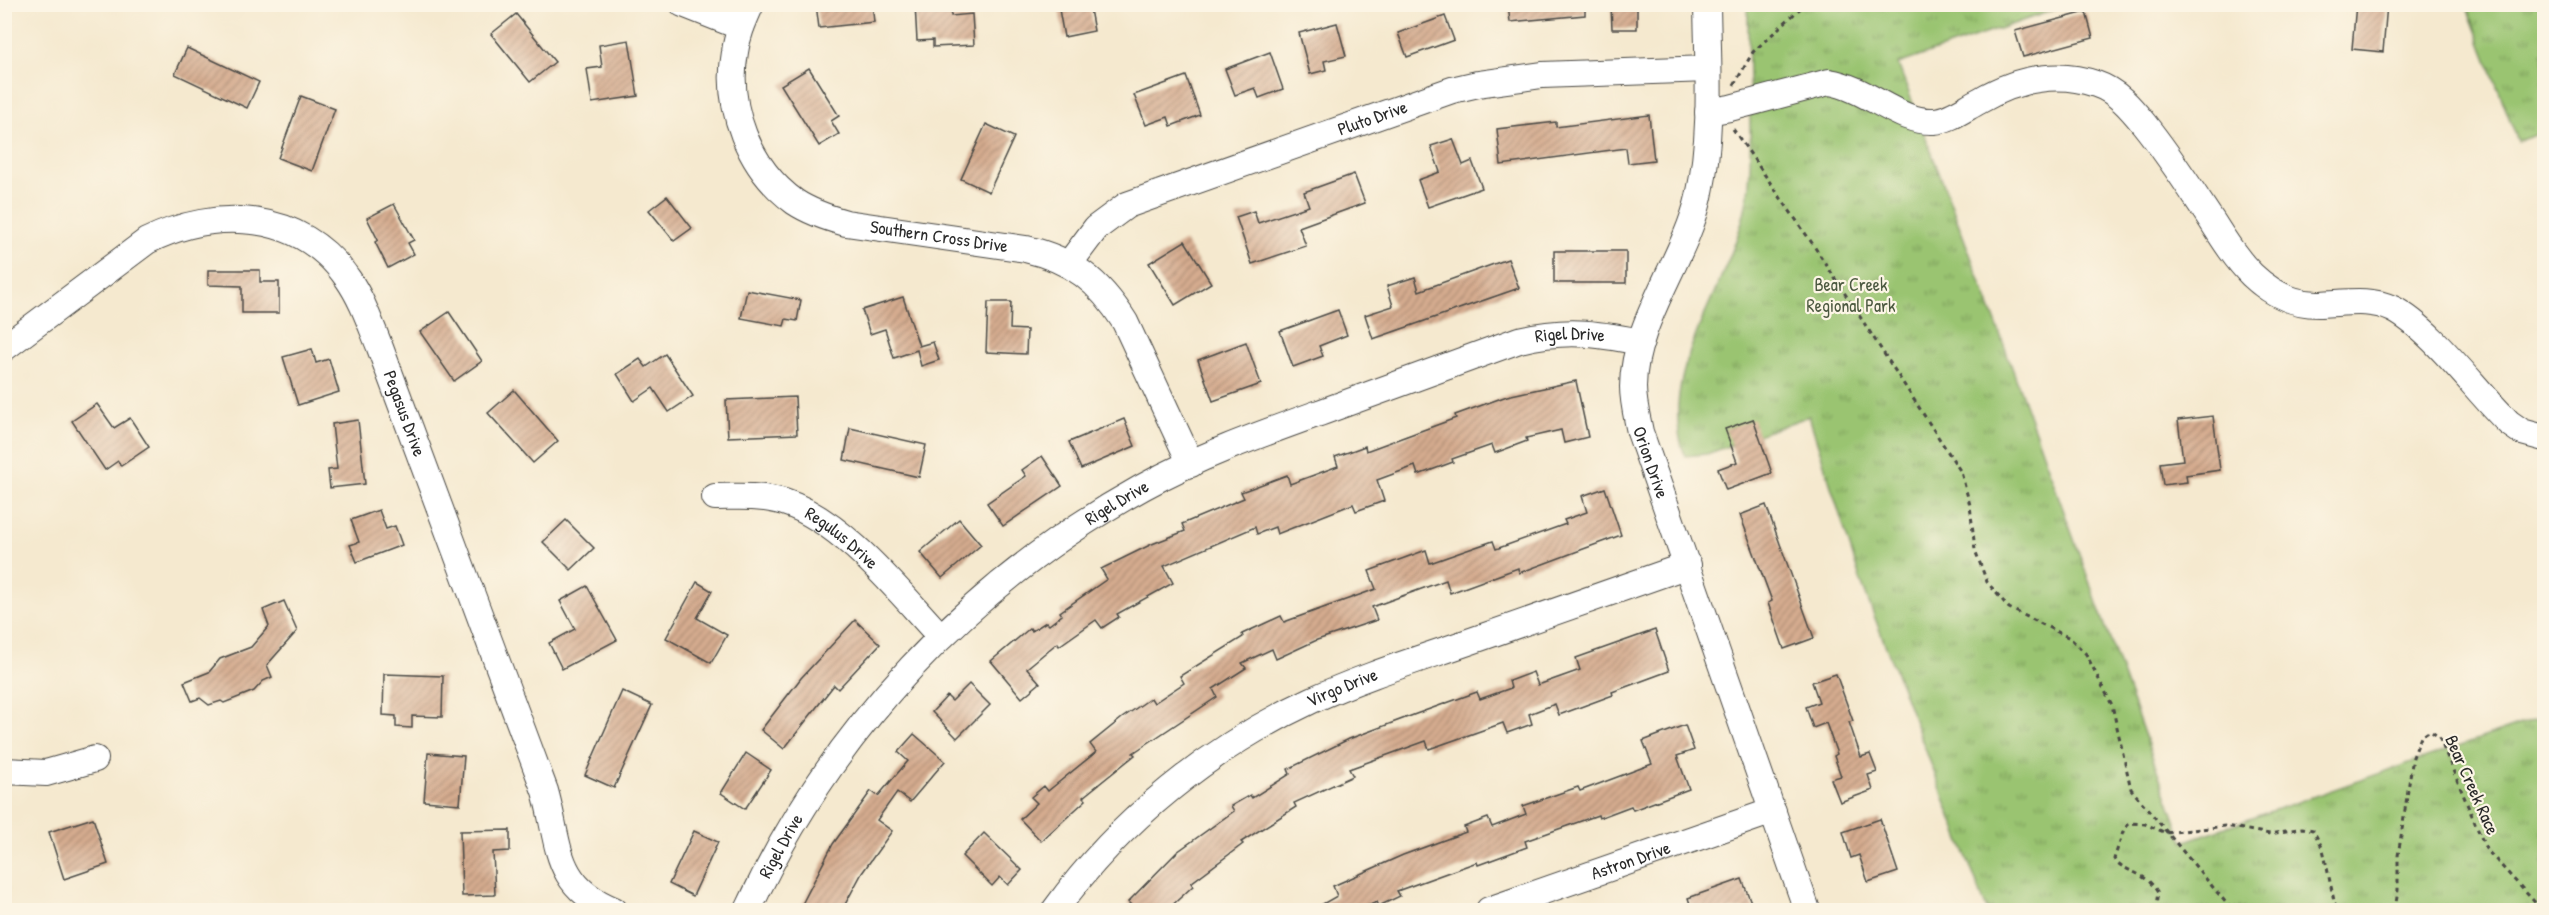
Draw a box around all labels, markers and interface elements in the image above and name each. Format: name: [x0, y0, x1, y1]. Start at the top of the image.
street label: Pluto Drive: [1334, 94, 1411, 141]
street label: Southern Cross Drive: [869, 214, 1010, 258]
park label: Bear Creek Regional Park: [1807, 272, 1896, 318]
street label: Rigel Drive: [1533, 320, 1606, 349]
street label: Pegasus Drive: [378, 367, 432, 460]
street label: Orion Drive: [1627, 423, 1675, 502]
street label: Rigel Drive: [1080, 473, 1153, 531]
street label: Regulus Drive: [801, 500, 884, 574]
street label: Virgo Drive: [1302, 662, 1381, 713]
street label: Bear Creek Race: [2439, 731, 2506, 839]
street label: Rigel Drive: [752, 809, 809, 882]
street label: Astron Drive: [1587, 835, 1673, 886]

